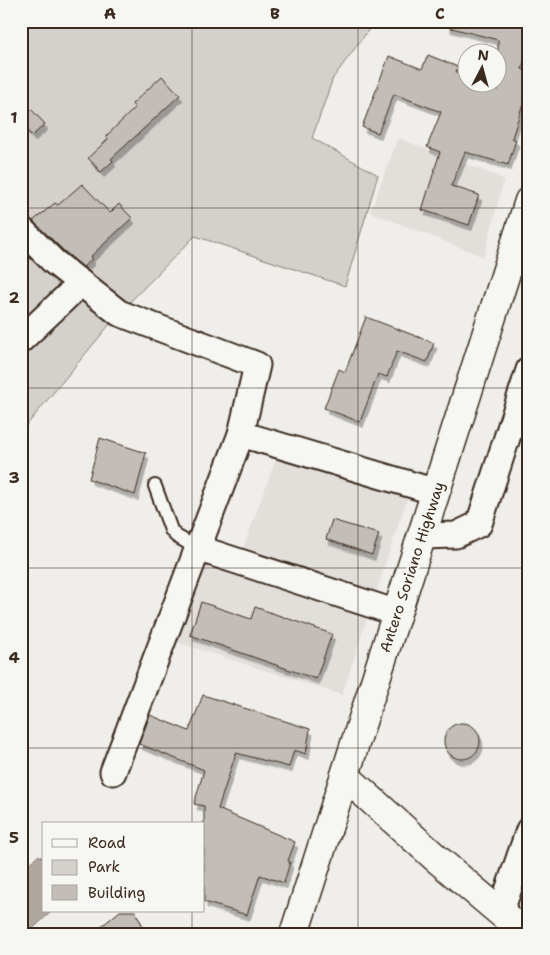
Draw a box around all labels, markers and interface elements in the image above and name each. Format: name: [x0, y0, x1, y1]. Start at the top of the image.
text: A: [104, 3, 116, 24]
text: B: [270, 3, 280, 24]
text: C: [435, 3, 445, 24]
north arrow: [458, 42, 508, 92]
text: N: [477, 46, 490, 65]
text: 1: [10, 107, 18, 128]
text: 2: [8, 287, 20, 308]
text: 3: [8, 467, 20, 488]
street label: Antero Soriano Highway: [375, 479, 449, 655]
text: 4: [8, 647, 20, 668]
legend: [42, 822, 205, 912]
text: 5: [9, 827, 19, 848]
text: Road: [88, 833, 126, 853]
text: Park: [88, 857, 120, 877]
text: Building: [88, 883, 145, 903]

